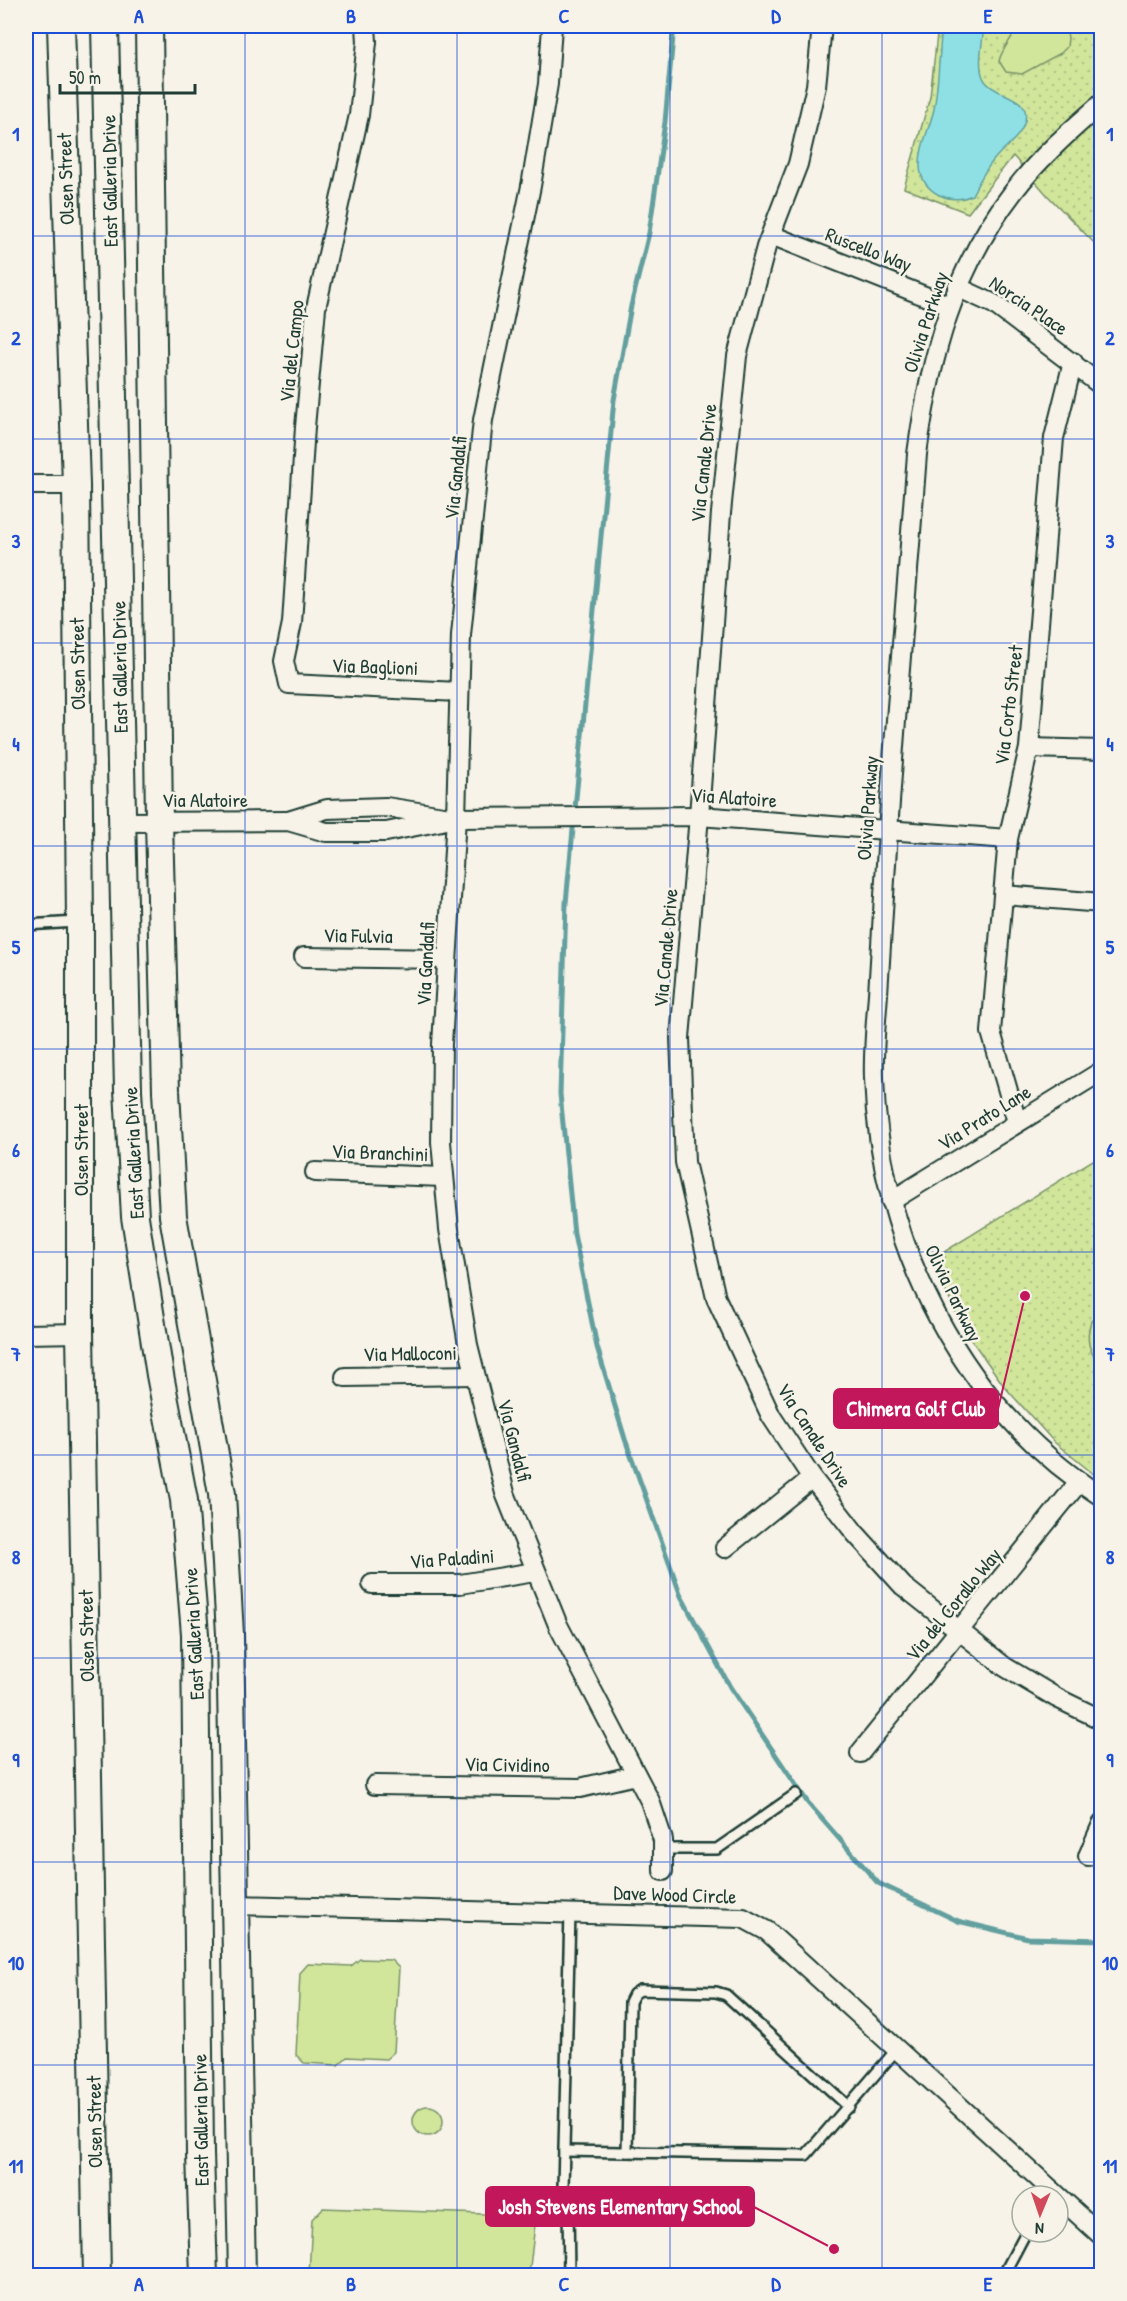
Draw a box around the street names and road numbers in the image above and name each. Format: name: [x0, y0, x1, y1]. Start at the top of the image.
street label: East Galleria Drive: [94, 115, 124, 247]
street label: Olsen Street: [50, 131, 80, 226]
street label: Ruscello Way: [822, 220, 916, 278]
street label: Olivia Parkway: [896, 268, 954, 376]
street label: Norcia Place: [984, 269, 1074, 341]
street label: Via del Campo: [272, 298, 310, 404]
street label: Via Canale Drive: [683, 402, 723, 524]
street label: Via Gandalfi: [437, 435, 473, 521]
street label: East Galleria Drive: [104, 601, 134, 733]
street label: Olsen Street: [63, 617, 91, 710]
street label: Via Corto Street: [987, 642, 1029, 767]
street label: Via Baglioni: [331, 651, 419, 681]
street label: Olivia Parkway: [850, 755, 884, 861]
street label: Via Alatoire: [690, 781, 778, 813]
street label: Via Alatoire: [162, 786, 248, 813]
street label: Via Canale Drive: [646, 887, 684, 1009]
street label: Via Fulvia: [323, 921, 393, 949]
street label: Via Gandalfi: [409, 922, 441, 1006]
street label: Via Prato Lane: [932, 1078, 1036, 1156]
street label: East Galleria Drive: [116, 1086, 150, 1220]
street label: Olsen Street: [67, 1103, 94, 1196]
street label: Via Branchini: [331, 1137, 429, 1167]
street label: Olivia Parkway: [919, 1240, 989, 1346]
street label: Via Malloconi: [363, 1339, 457, 1367]
street label: Via Canale Drive: [771, 1378, 859, 1492]
street label: Via Gandalfi: [492, 1396, 538, 1484]
street label: Via Paladini: [409, 1542, 495, 1574]
street label: Via del Corallo Way: [899, 1542, 1007, 1666]
street label: East Galleria Drive: [176, 1567, 210, 1701]
street label: Olsen Street: [72, 1589, 100, 1682]
street label: Via Cividino: [464, 1750, 550, 1778]
street label: Dave Wood Circle: [613, 1878, 737, 1910]
street label: East Galleria Drive: [185, 2054, 215, 2186]
street label: Olsen Street: [80, 2075, 108, 2168]

